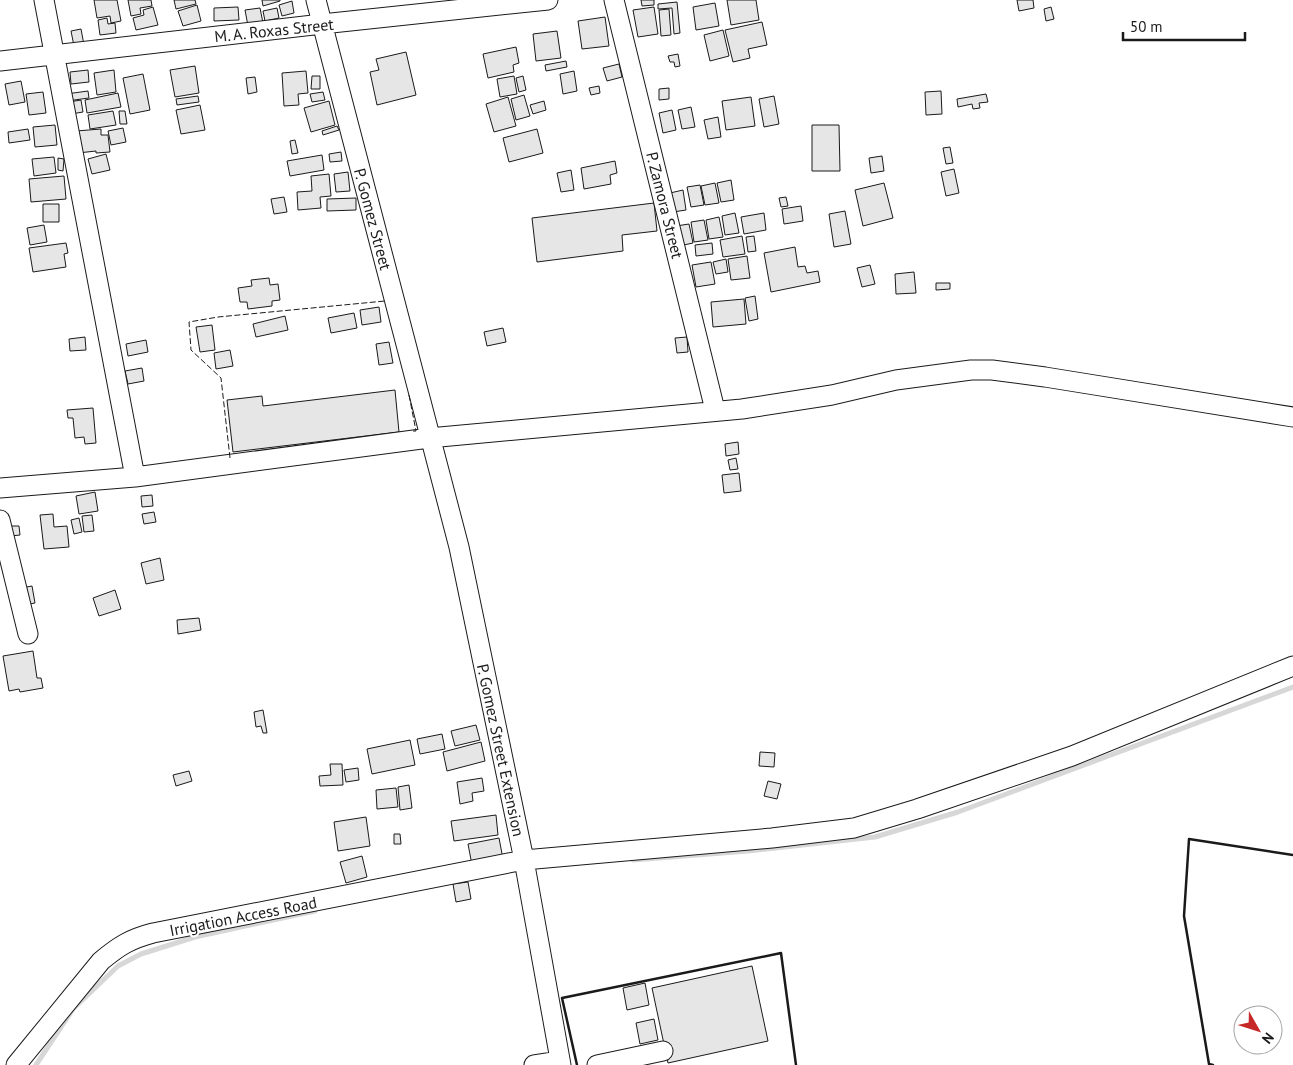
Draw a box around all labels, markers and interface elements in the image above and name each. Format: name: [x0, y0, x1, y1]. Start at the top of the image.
scale bar: [1123, 10, 1246, 42]
street label: M. A. Roxas Street: [213, 14, 335, 46]
text: 50 m: [1130, 17, 1163, 36]
street label: P. Zamora Street: [642, 150, 688, 261]
street label: P. Gomez Street: [350, 166, 396, 273]
street label: P. Gomez Street Extension: [473, 662, 529, 838]
street label: Irrigation Access Road: [168, 892, 318, 940]
north arrow: [1233, 1005, 1283, 1055]
text: N: [1258, 1029, 1278, 1047]

